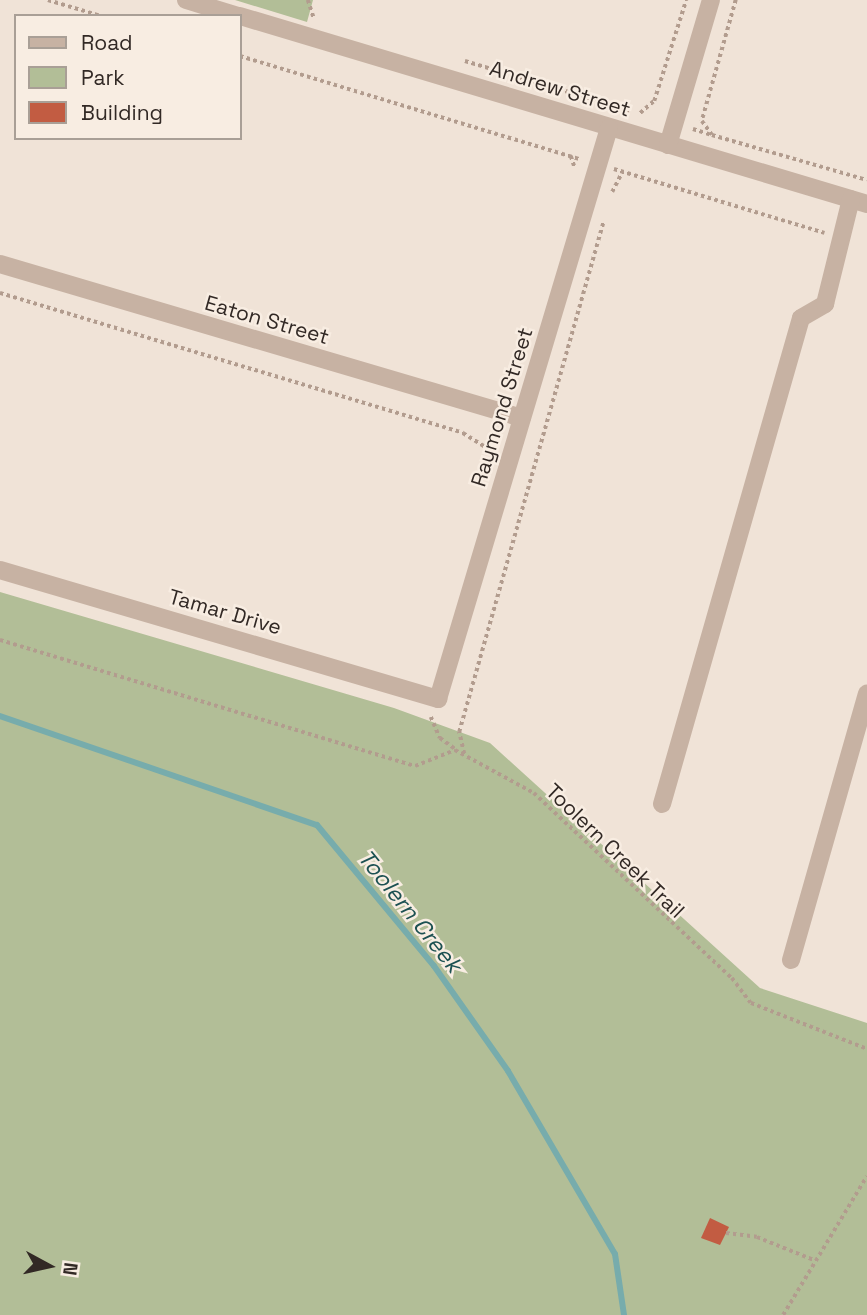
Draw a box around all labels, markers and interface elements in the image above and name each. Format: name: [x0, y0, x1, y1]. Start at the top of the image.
legend: [14, 14, 242, 140]
text: Road: [81, 29, 133, 56]
street label: Andrew Street: [487, 56, 633, 122]
text: Park: [81, 64, 125, 91]
text: Building: [81, 99, 163, 126]
street label: Eaton Street: [202, 290, 332, 350]
street label: Raymond Street: [466, 324, 538, 490]
street label: Tamar Drive: [166, 584, 284, 640]
street label: Toolern Creek Trail: [540, 778, 690, 924]
water label: Toolern Creek: [352, 844, 468, 978]
north arrow: [14, 1231, 84, 1301]
text: N: [57, 1261, 84, 1277]

